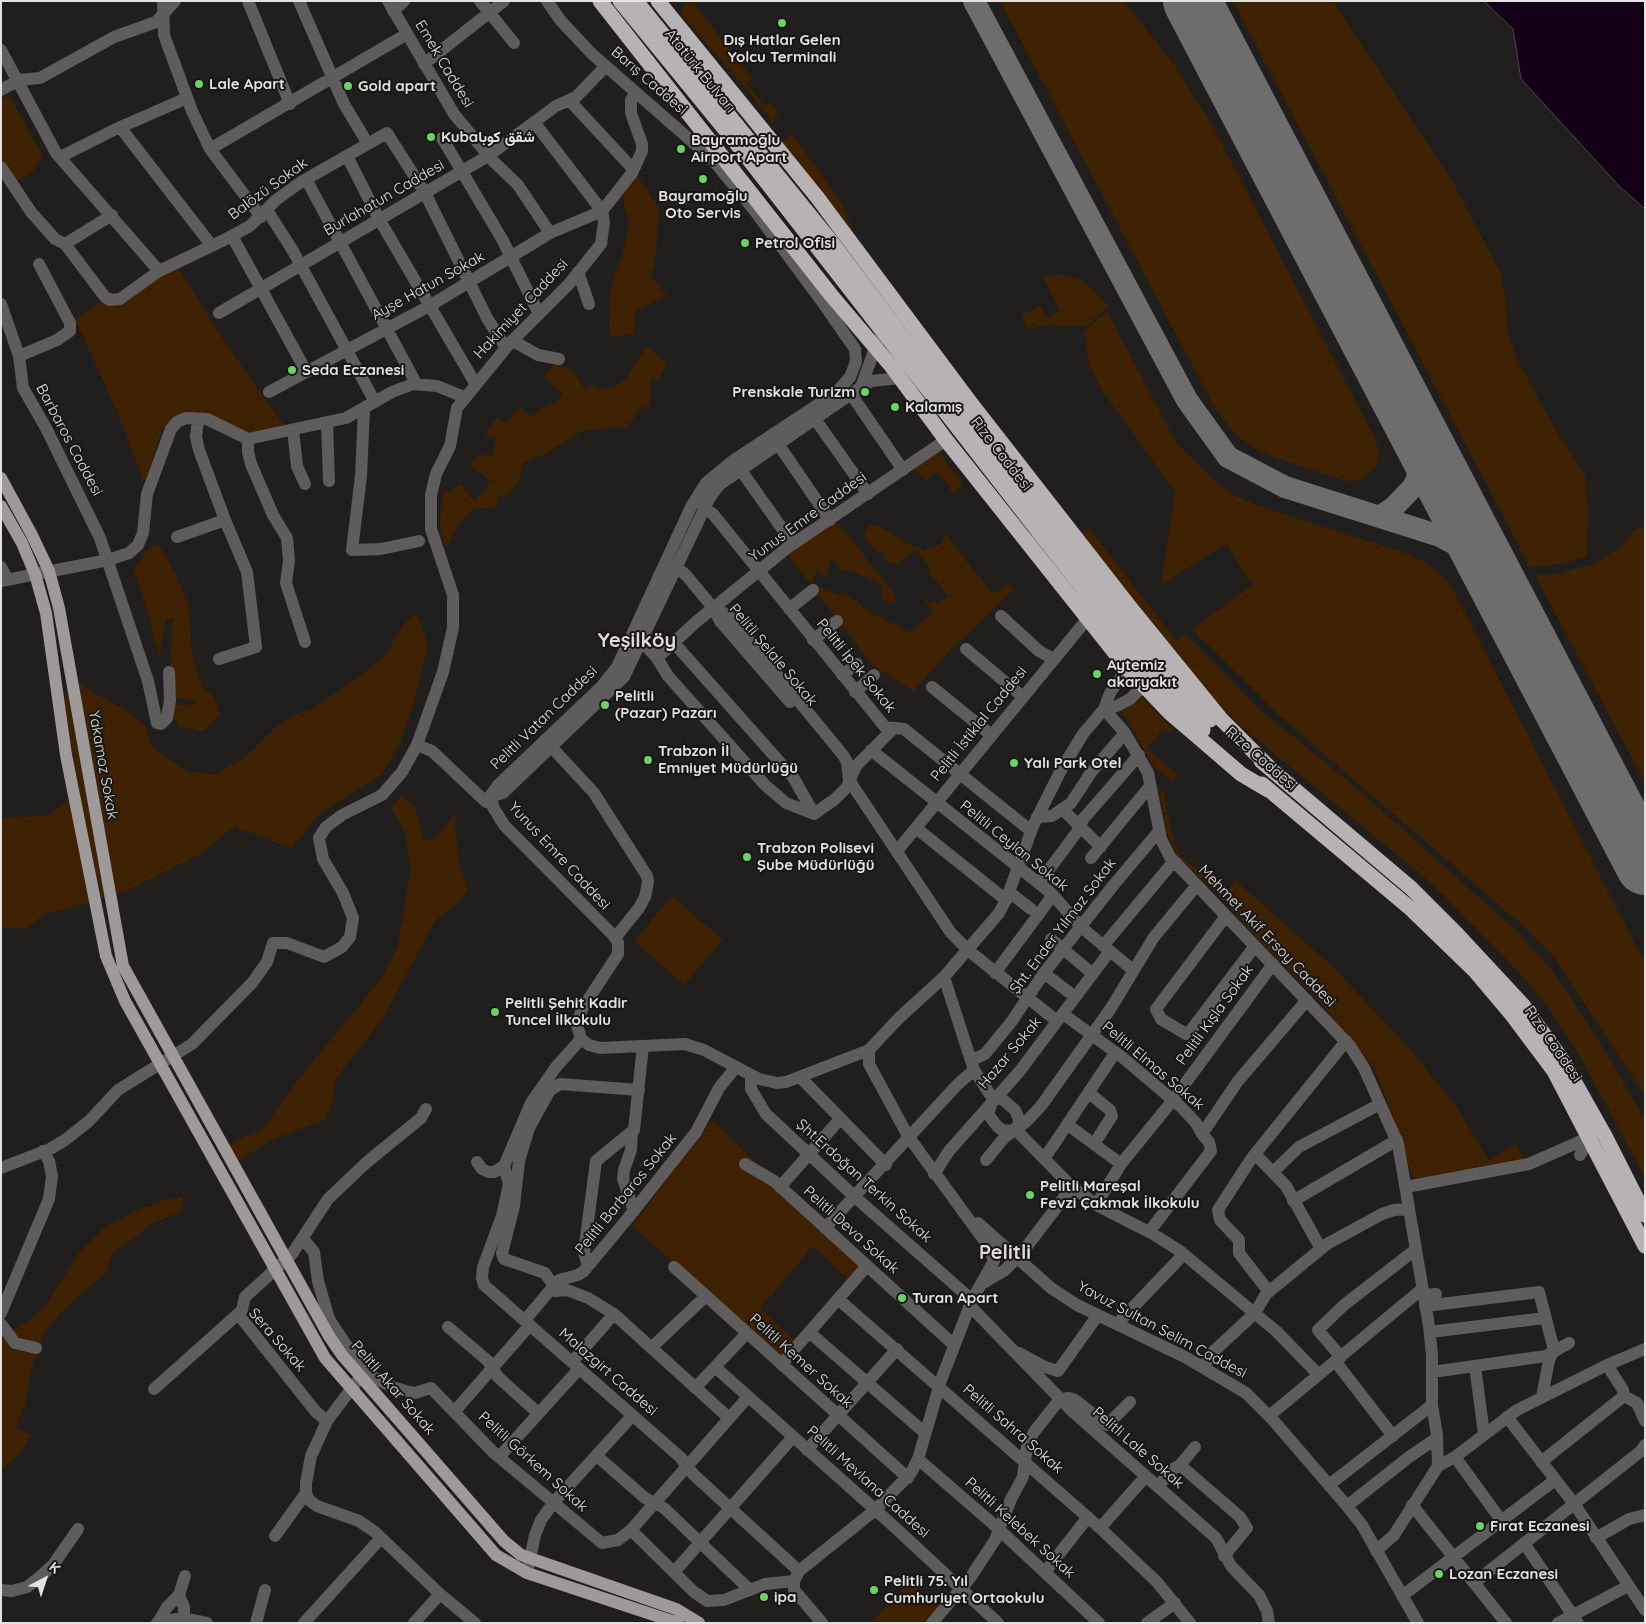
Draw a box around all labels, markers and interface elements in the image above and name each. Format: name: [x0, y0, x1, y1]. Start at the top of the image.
street label: Emek Caddesi: [411, 17, 477, 111]
marker: Dış Hatlar Gelen Yolcu Terminali: [776, 17, 788, 29]
street label: Atatürk Bulvarı: [661, 25, 739, 117]
place label: Dış Hatlar Gelen Yolcu Terminali: [723, 31, 841, 66]
street label: Barış Caddesi: [607, 43, 691, 119]
place label: Lale Apart: [209, 75, 285, 93]
place label: Gold apart: [358, 77, 436, 95]
marker: Lale Apart: [193, 78, 205, 90]
marker: Gold apart: [342, 80, 354, 92]
place label: Kubaشقق كوبا: [441, 128, 535, 146]
marker: Kubaشقق كوبا: [425, 131, 437, 143]
place label: Bayramoğlu Airport Apart: [691, 131, 787, 166]
marker: Bayramoğlu Airport Apart: [675, 143, 687, 155]
street label: Balözü Sokak: [225, 154, 311, 224]
street label: Burlahatun Caddesi: [320, 156, 448, 240]
marker: Bayramoğlu Oto Servis: [697, 173, 709, 185]
place label: Bayramoğlu Oto Servis: [658, 187, 748, 222]
place label: Petrol Ofisi: [755, 234, 835, 252]
marker: Petrol Ofisi: [739, 237, 751, 249]
street label: Ayşe Hatun Sokak: [368, 248, 488, 324]
street label: Hakimiyet Caddesi: [470, 255, 572, 363]
place label: Seda Eczanesi: [302, 361, 404, 379]
marker: Seda Eczanesi: [286, 364, 298, 376]
street label: Barbaros Caddesi: [32, 381, 106, 499]
place label: Prenskale Turizm: [732, 383, 855, 401]
marker: Prenskale Turizm: [859, 386, 871, 398]
place label: Kalamış: [905, 398, 962, 416]
marker: Kalamış: [889, 401, 901, 413]
street label: Rize Caddesi: [967, 414, 1035, 494]
street label: Yunus Emre Caddesi: [746, 468, 870, 566]
street label: Pelitli Şelale Sokak: [725, 600, 821, 710]
street label: Pelitli İpek Sokak: [813, 615, 899, 717]
district label: Yeşilköy: [598, 629, 676, 653]
place label: Aytemiz akaryakıt: [1107, 656, 1177, 691]
street label: Pelitli Vatan Caddesi: [487, 662, 601, 774]
street label: Pelitli İstiklal Caddesi: [927, 663, 1031, 785]
marker: Aytemiz akaryakıt: [1091, 668, 1103, 680]
place label: Pelitli (Pazar) Pazarı: [615, 687, 717, 722]
marker: Pelitli (Pazar) Pazarı: [599, 699, 611, 711]
street label: Yakamoz Sokak: [85, 709, 121, 821]
street label: Rize Caddesi: [1222, 723, 1300, 795]
place label: Trabzon İl Emniyet Müdürlüğü: [658, 742, 798, 777]
marker: Trabzon İl Emniyet Müdürlüğü: [642, 754, 654, 766]
place label: Yalı Park Otel: [1024, 754, 1122, 772]
marker: Yalı Park Otel: [1008, 757, 1020, 769]
street label: Pelitli Ceylan Sokak: [956, 797, 1072, 895]
street label: Yunus Emre Caddesi: [504, 798, 614, 914]
place label: Trabzon Polisevi Şube Müdürlüğü: [757, 839, 874, 874]
marker: Trabzon Polisevi Şube Müdürlüğü: [741, 851, 753, 863]
street label: Şht. Ender Yılmaz Sokak: [1006, 855, 1120, 997]
street label: Mehmet Akif Ersoy Caddesi: [1195, 861, 1339, 1011]
street label: Pelitli Kışla Sokak: [1173, 961, 1257, 1069]
place label: Pelitli Şehit Kadir Tuncel İlkokulu: [505, 994, 627, 1029]
street label: Rize Caddesi: [1520, 1003, 1586, 1085]
marker: Pelitli Şehit Kadir Tuncel İlkokulu: [489, 1006, 501, 1018]
street label: Hazar Sokak: [975, 1013, 1045, 1093]
street label: Pelitli Elmas Sokak: [1098, 1018, 1208, 1114]
street label: Şht.Erdoğan Terkin Sokak: [793, 1115, 935, 1247]
street label: Pelitli Barbaros Sokak: [572, 1130, 680, 1258]
place label: Pelitli Mareşal Fevzi Çakmak İlkokulu: [1040, 1177, 1200, 1212]
street label: Pelitli Deva Sokak: [799, 1182, 903, 1278]
marker: Pelitli Mareşal Fevzi Çakmak İlkokulu: [1024, 1189, 1036, 1201]
district label: Pelitli: [979, 1241, 1031, 1265]
street label: Yavuz Sultan Selim Caddesi: [1074, 1278, 1250, 1382]
place label: Turan Apart: [912, 1289, 998, 1307]
marker: Turan Apart: [896, 1292, 908, 1304]
street label: Sera Sokak: [245, 1305, 309, 1375]
street label: Pelitli Kemer Sokak: [746, 1310, 856, 1412]
street label: Malazgirt Caddesi: [555, 1324, 661, 1420]
street label: Pelitli Akar Sokak: [347, 1337, 439, 1439]
street label: Pelitli Sahra Sokak: [959, 1380, 1067, 1478]
street label: Pelitli Lale Sokak: [1089, 1403, 1187, 1493]
street label: Pelitli Görkem Sokak: [474, 1408, 592, 1516]
street label: Pelitli Mevlana Caddesi: [803, 1422, 933, 1542]
street label: Pelitli Kelebek Sokak: [961, 1474, 1079, 1582]
place label: Fırat Eczanesi: [1490, 1517, 1590, 1535]
marker: Fırat Eczanesi: [1474, 1520, 1486, 1532]
north arrow: [20, 1554, 70, 1604]
text: K: [45, 1558, 64, 1577]
place label: Lozan Eczanesi: [1449, 1565, 1558, 1583]
marker: Lozan Eczanesi: [1433, 1568, 1445, 1580]
place label: Pelitli 75. Yıl Cumhuriyet Ortaokulu: [884, 1572, 1044, 1607]
marker: Pelitli 75. Yıl Cumhuriyet Ortaokulu: [868, 1584, 880, 1596]
place label: ipa: [774, 1588, 796, 1606]
marker: ipa: [758, 1591, 770, 1603]

